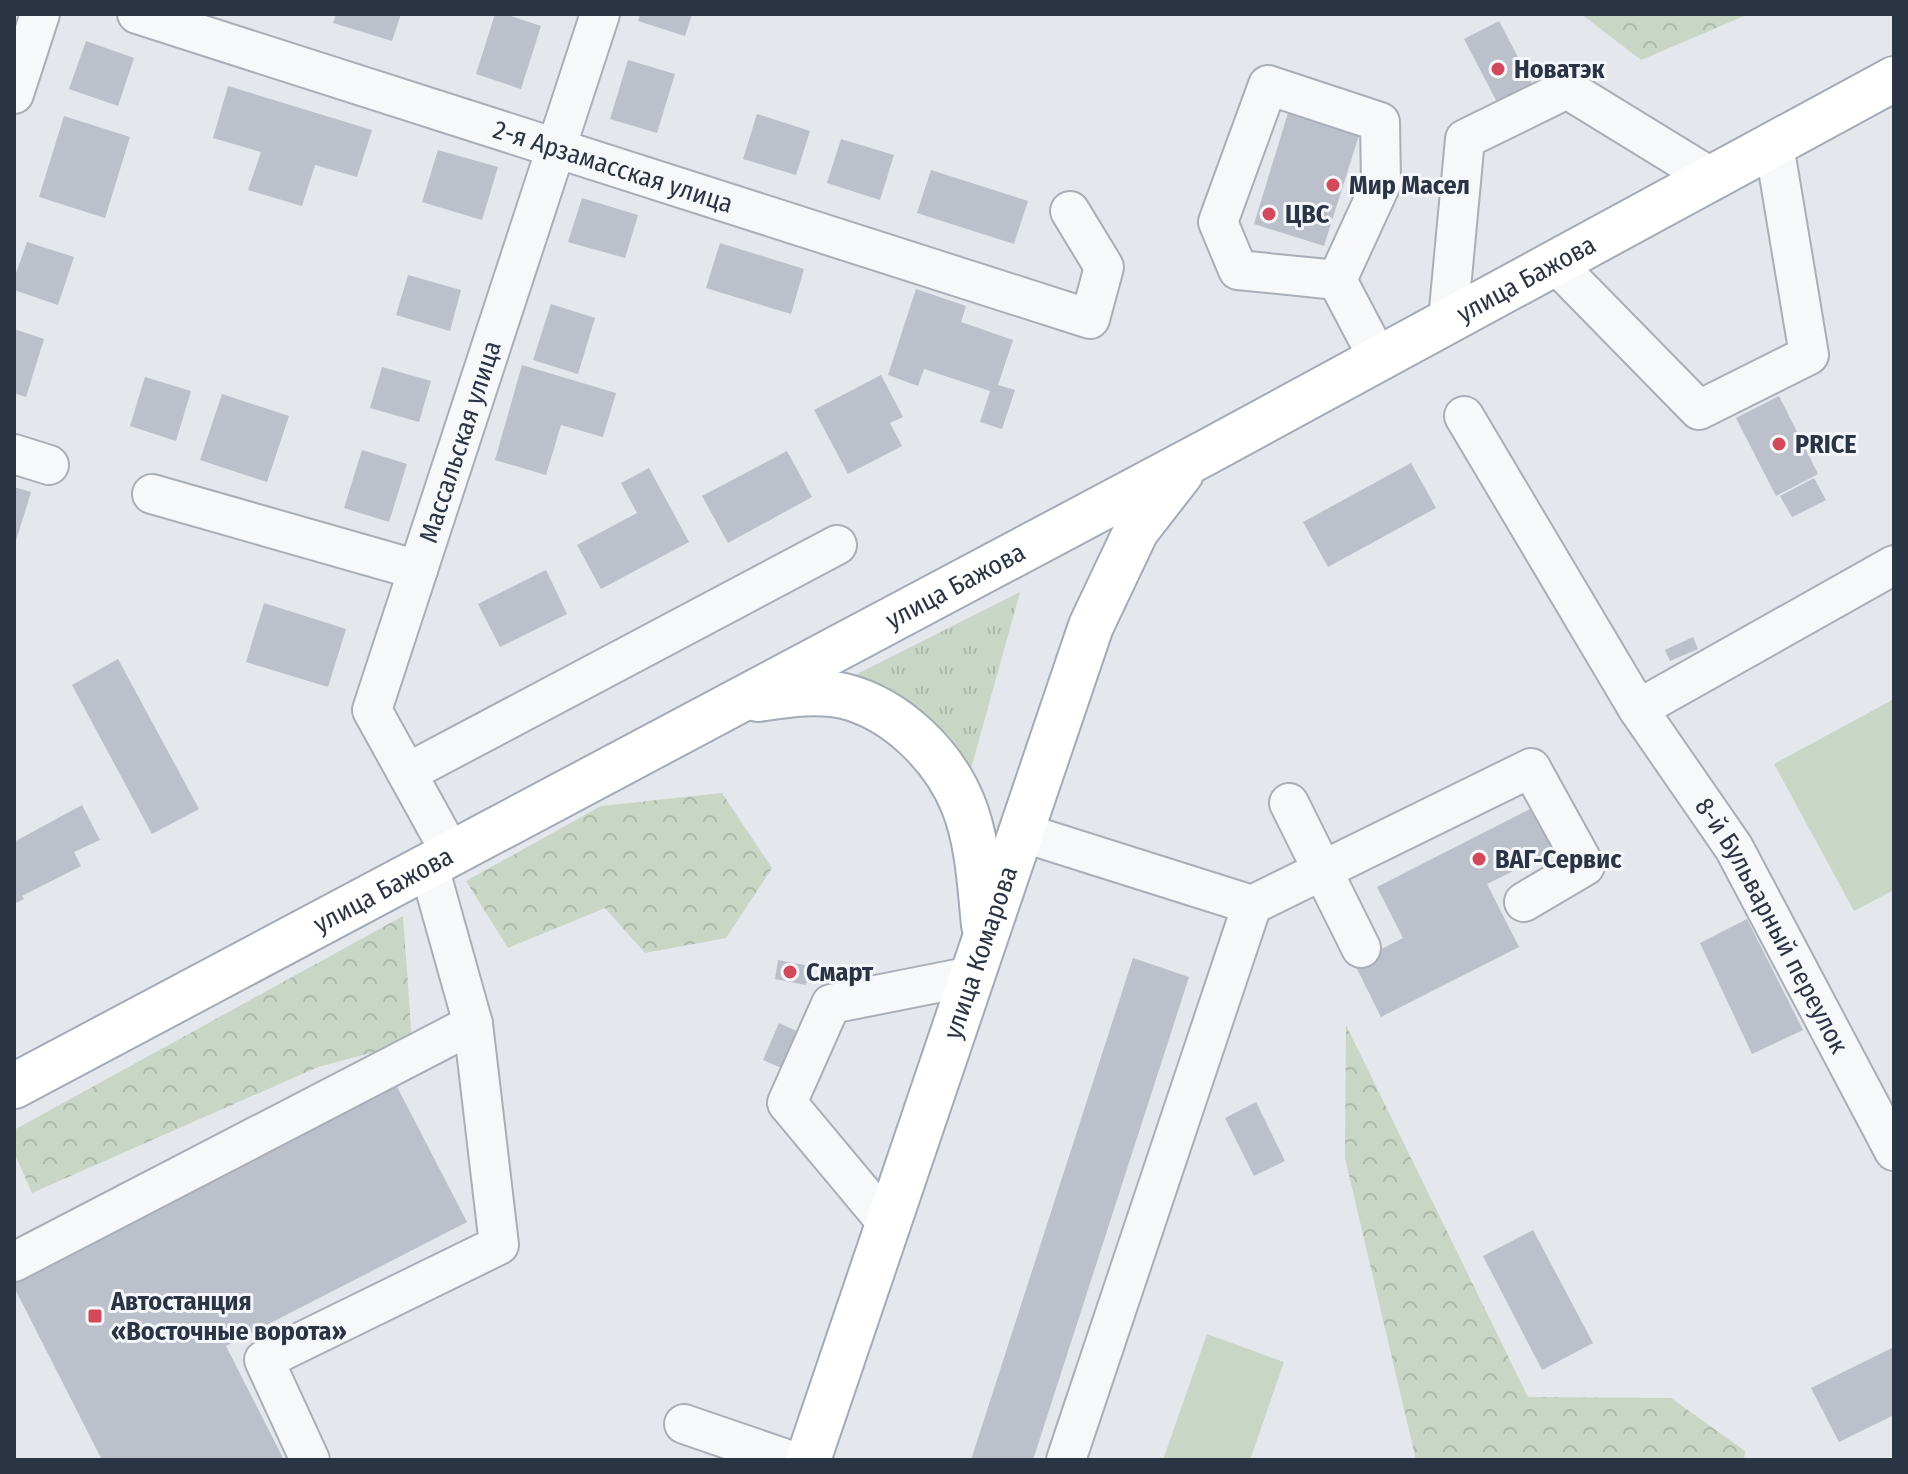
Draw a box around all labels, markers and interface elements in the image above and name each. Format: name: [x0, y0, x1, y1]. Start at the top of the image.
place label: Новатэк: [1514, 54, 1606, 85]
marker: Новатэк: [1489, 60, 1507, 78]
street label: 2-я Арзамасская улица: [489, 114, 737, 220]
place label: Мир Масел: [1349, 170, 1470, 201]
marker: Мир Масел: [1324, 176, 1342, 194]
place label: ЦВС: [1285, 199, 1330, 230]
marker: ЦВС: [1260, 205, 1278, 223]
street label: улица Бажова: [1451, 229, 1601, 329]
street label: Массальская улица: [413, 337, 508, 547]
place label: PRICE: [1795, 429, 1857, 460]
marker: PRICE: [1770, 435, 1788, 453]
street label: улица Бажова: [881, 537, 1031, 636]
street label: 8-й Бульварный переулок: [1688, 792, 1855, 1059]
street label: улица Бажова: [308, 841, 458, 940]
place label: ВАГ-Сервис: [1495, 844, 1622, 875]
marker: ВАГ-Сервис: [1470, 850, 1488, 868]
street label: улица Комарова: [937, 862, 1024, 1043]
place label: Смарт: [806, 957, 874, 988]
marker: Смарт: [781, 963, 799, 981]
place label: Автостанция «Восточные ворота»: [110, 1286, 347, 1347]
marker: Автостанция «Восточные ворота»: [86, 1307, 104, 1325]

